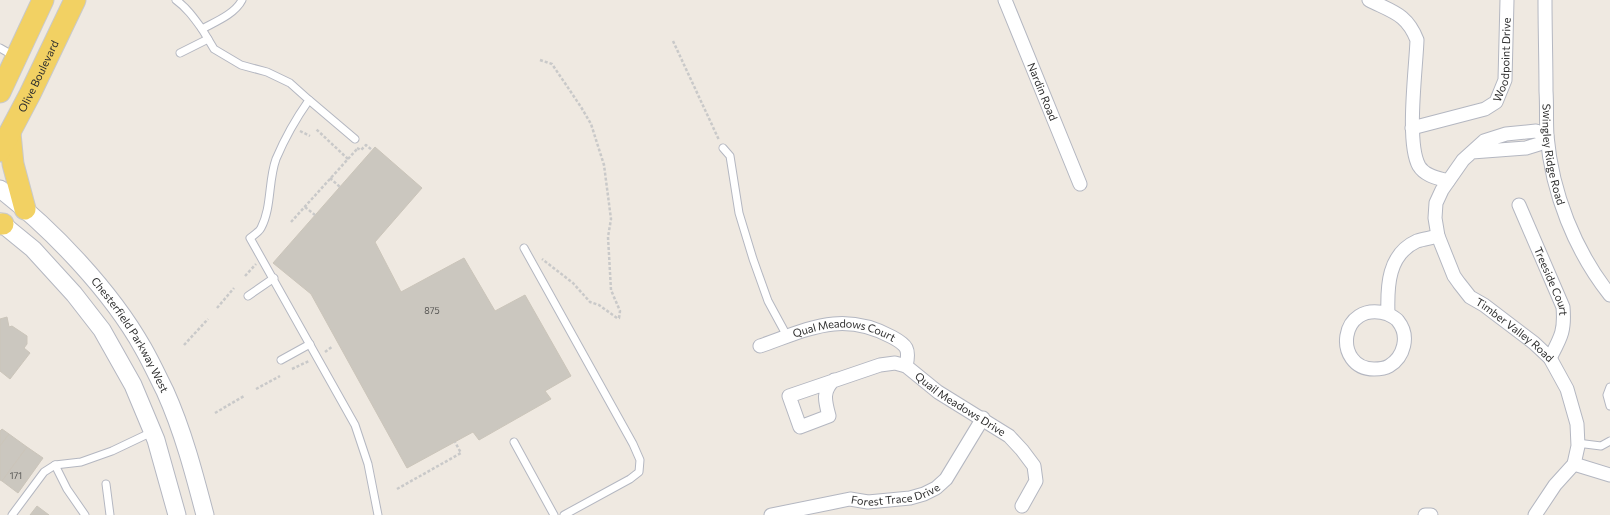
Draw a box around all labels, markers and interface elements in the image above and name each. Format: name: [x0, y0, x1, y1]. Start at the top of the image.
street label: Woodpoint Drive: [1490, 17, 1513, 104]
street label: Olive Boulevard: [15, 38, 61, 114]
street label: Nardin Road: [1025, 61, 1060, 122]
street label: Swingley Ridge Road: [1540, 104, 1568, 206]
street label: Treeside Court: [1532, 245, 1571, 316]
street label: Chesterfield Parkway West: [89, 274, 172, 395]
street label: Timber Valley Road: [1474, 295, 1557, 364]
house number: 875: [424, 305, 440, 316]
street label: Qual Meadows Court: [791, 316, 899, 344]
street label: Quail Meadows Drive: [913, 369, 1008, 438]
house number: 171: [10, 470, 22, 481]
street label: Forest Trace Drive: [850, 481, 943, 508]

